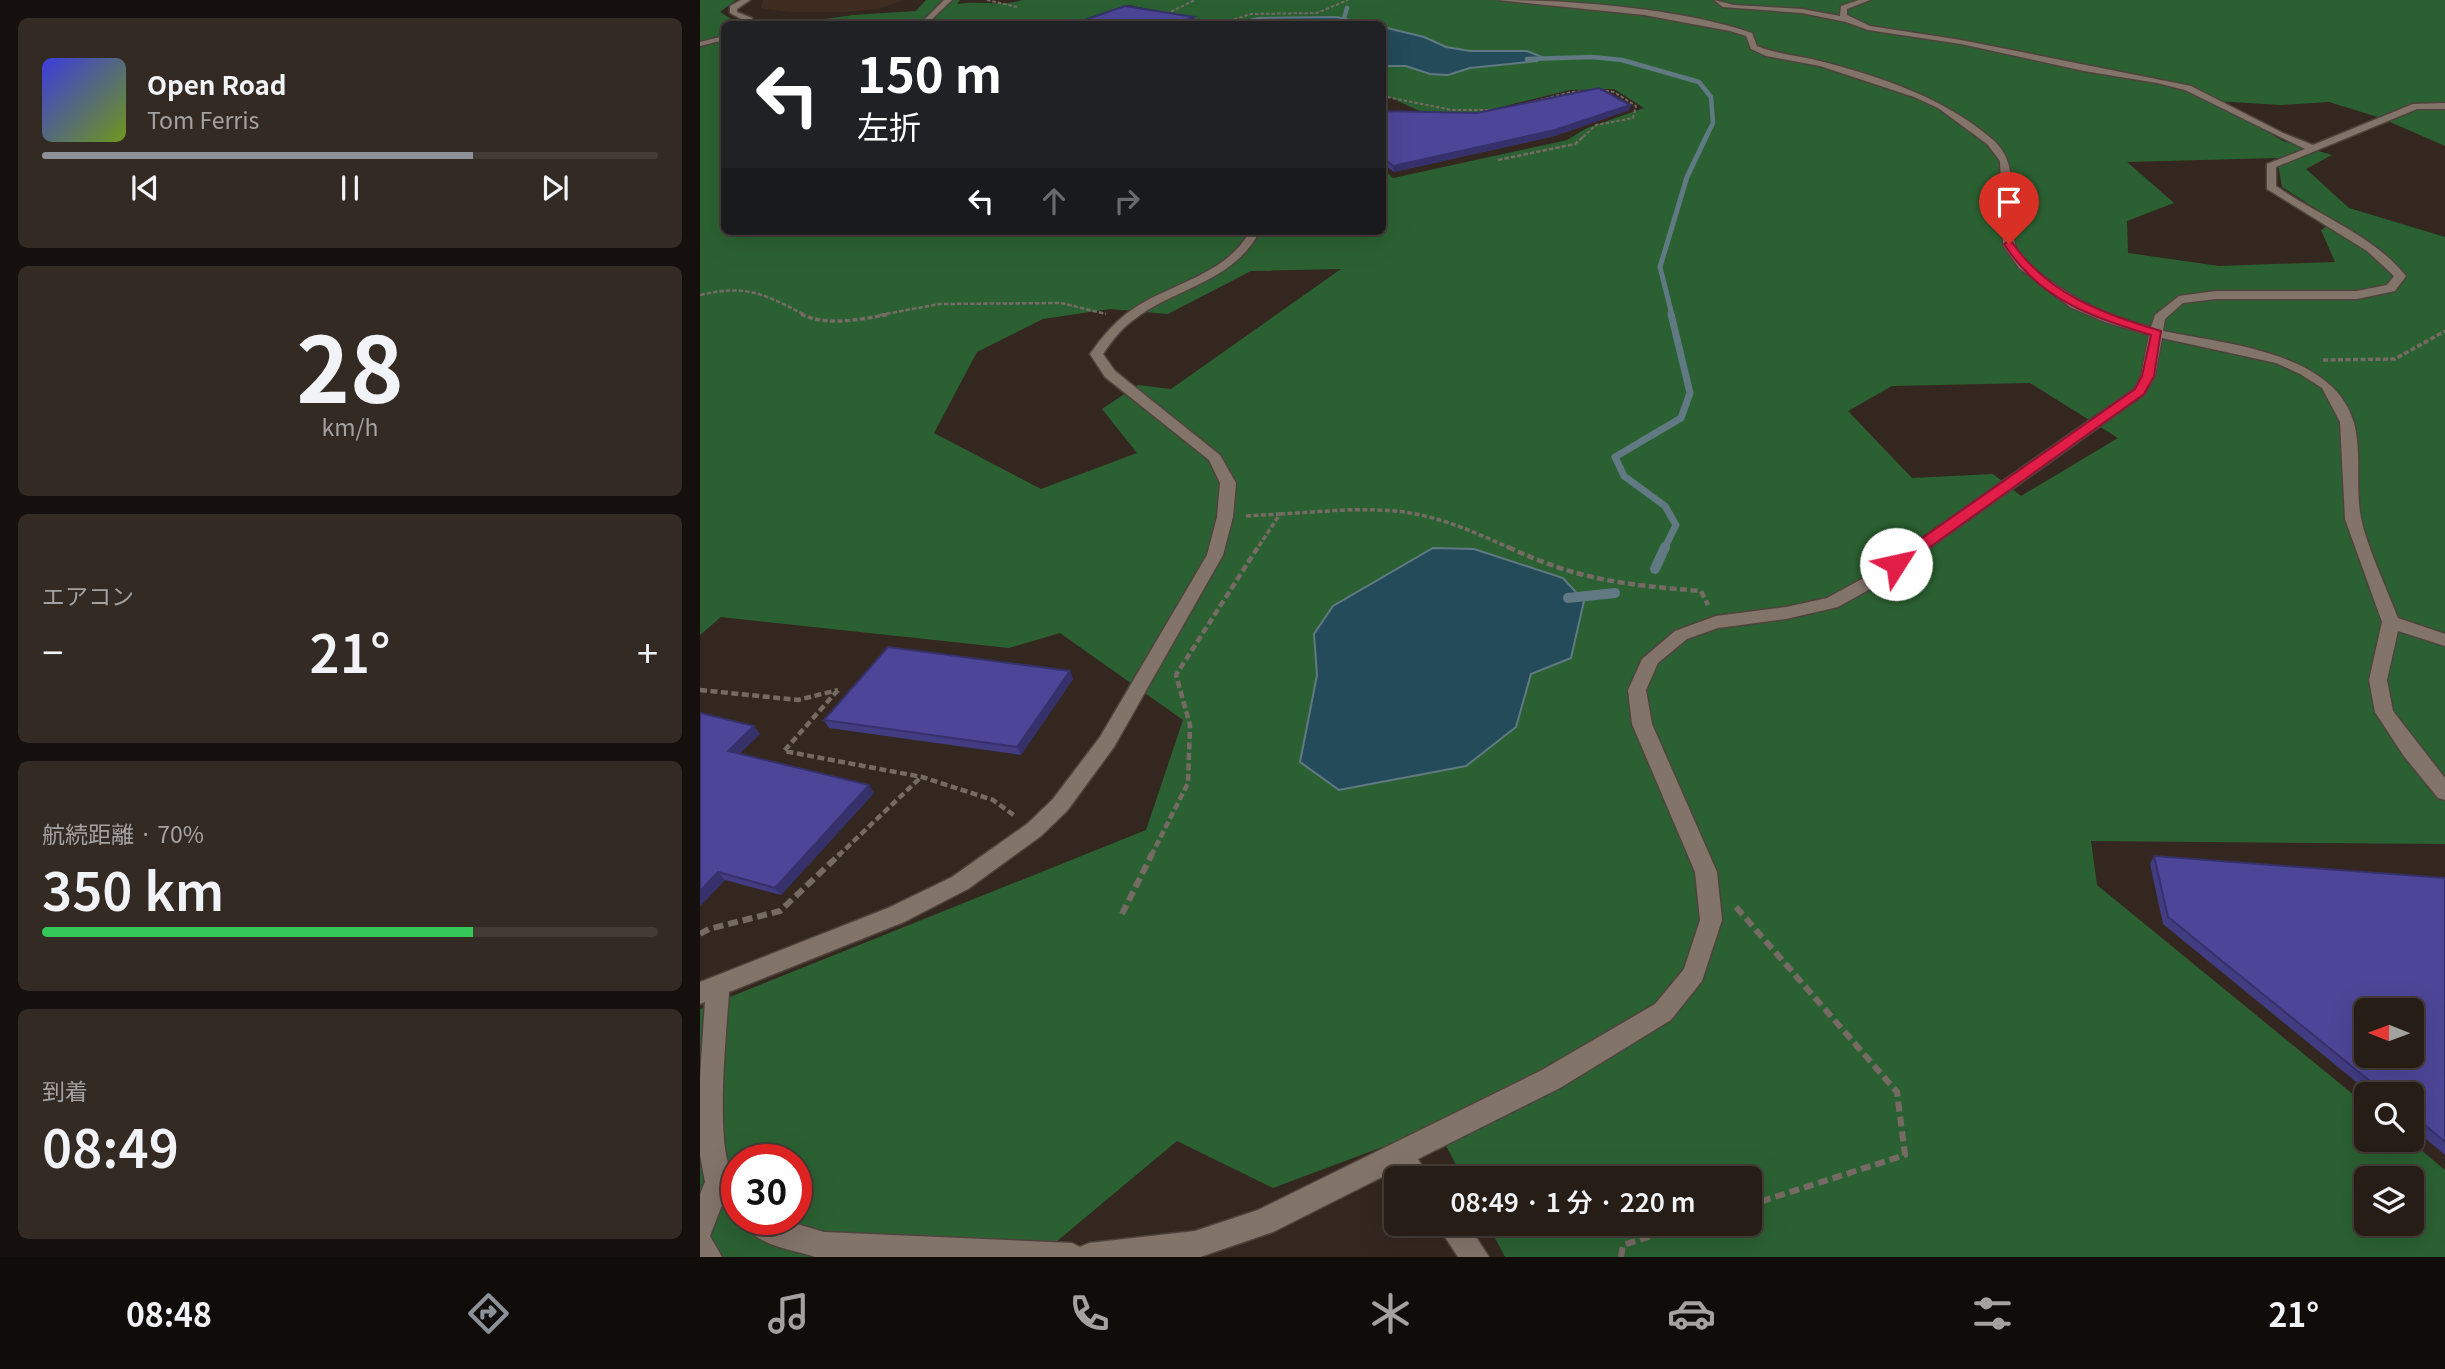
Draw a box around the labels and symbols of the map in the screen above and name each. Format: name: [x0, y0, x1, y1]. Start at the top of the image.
pin: [1979, 172, 2039, 244]
position arrow: [1859, 527, 1933, 601]
north arrow: [2354, 998, 2424, 1068]
speed limit sign: 30: [721, 1144, 812, 1235]

